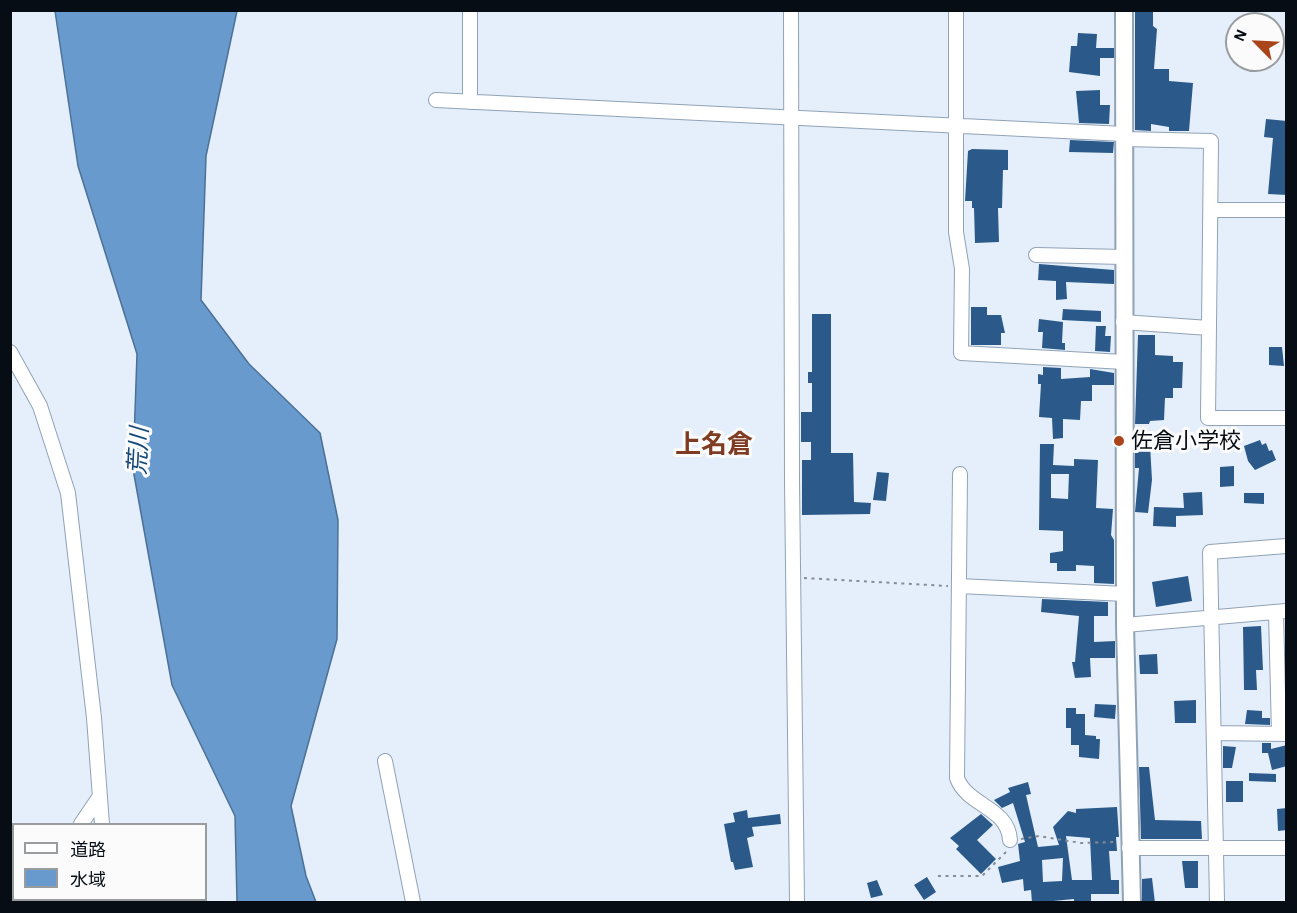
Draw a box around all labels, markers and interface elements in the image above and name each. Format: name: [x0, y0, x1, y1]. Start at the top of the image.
north arrow: [1225, 12, 1285, 72]
text: N: [1231, 27, 1250, 44]
water label: 荒川: [123, 426, 155, 476]
place label: 佐倉小学校: [1131, 428, 1241, 454]
district label: 上名倉: [675, 429, 753, 461]
marker: 佐倉小学校: [1112, 434, 1126, 448]
legend: [12, 823, 207, 901]
text: 道路: [70, 842, 106, 860]
text: 水域: [70, 872, 106, 890]

